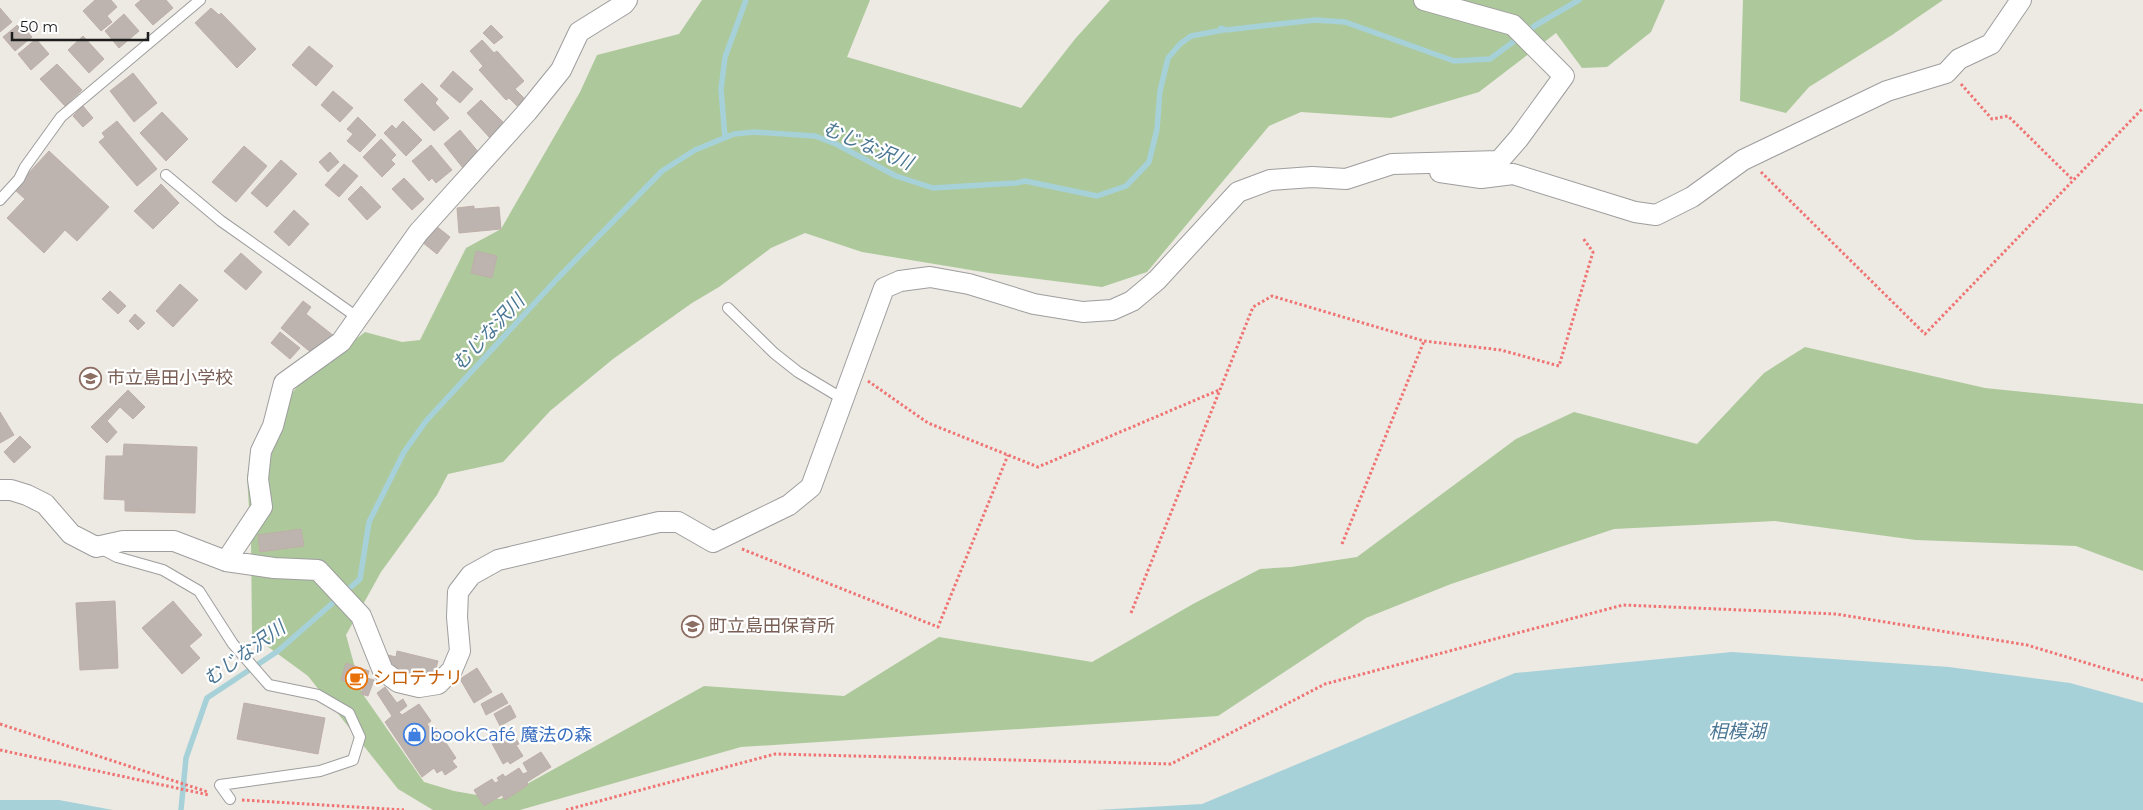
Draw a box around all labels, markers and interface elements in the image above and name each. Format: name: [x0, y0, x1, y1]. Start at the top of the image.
scale bar: [12, 10, 149, 42]
text: 50 m: [20, 17, 58, 36]
water label: むじな沢川: [820, 116, 918, 175]
water label: むじな沢川: [448, 288, 531, 375]
school or university icon: 市立島田小学校: [79, 366, 103, 390]
place label: 市立島田小学校: [107, 367, 233, 389]
school or university icon: 町立島田保育所: [681, 614, 705, 638]
water label: むじな沢川: [199, 615, 291, 691]
place label: 町立島田保育所: [709, 615, 835, 637]
cafe icon: シロテナリ: [345, 666, 369, 690]
place label: シロテナリ: [373, 667, 463, 689]
water label: 相模湖: [1708, 720, 1768, 743]
shop icon: bookCafé 魔法の森: [402, 723, 426, 747]
place label: bookCafé 魔法の森: [430, 724, 592, 746]

